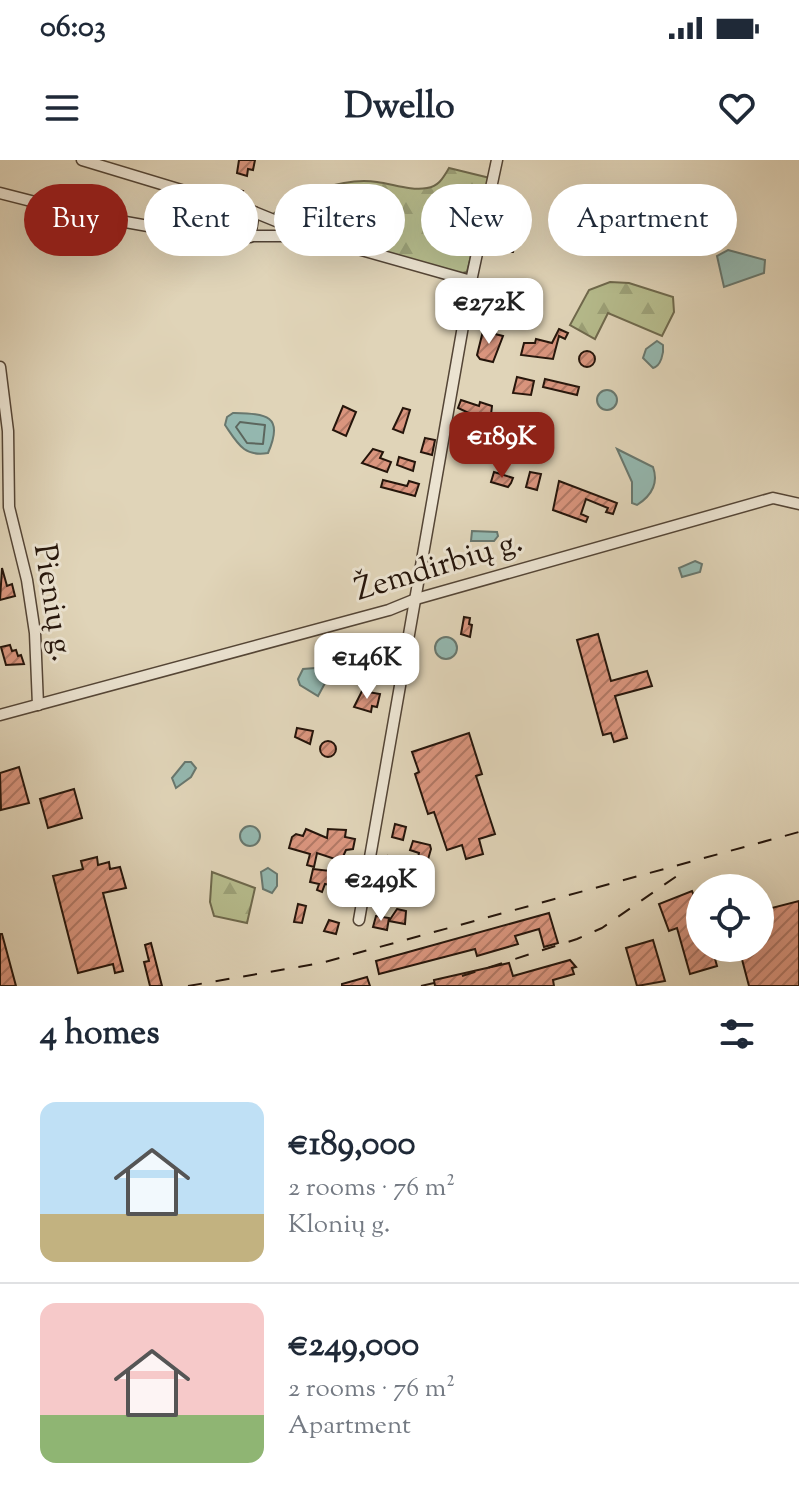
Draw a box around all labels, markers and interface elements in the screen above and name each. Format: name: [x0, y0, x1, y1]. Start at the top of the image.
text: 06:03: [40, 7, 106, 50]
text: Dwello: [344, 82, 455, 134]
icon: menu: [40, 86, 84, 130]
icon: heart: [715, 86, 759, 130]
chip: Buy: [24, 184, 128, 256]
chip: Rent: [144, 184, 258, 256]
chip: Filters: [274, 184, 405, 256]
chip: New: [421, 184, 532, 256]
chip: Apartment: [548, 184, 737, 256]
pin: €272K: [433, 278, 545, 346]
text: €272K: [453, 285, 525, 322]
pin: €189K: [446, 412, 558, 480]
text: €189K: [467, 419, 537, 456]
street label: Žemdirbių g.: [349, 520, 529, 614]
street label: Pienių g.: [20, 541, 84, 665]
pin: €146K: [311, 633, 423, 701]
text: €146K: [332, 640, 402, 677]
pin: €249K: [325, 855, 437, 923]
text: €249K: [345, 862, 417, 899]
map controls: [686, 874, 774, 962]
button: locate: [686, 874, 774, 962]
text: 4 homes: [40, 1010, 160, 1059]
icon: filters: [715, 1012, 759, 1056]
text: €189,000: [288, 1121, 415, 1170]
icon: home: [104, 1134, 200, 1230]
text: 2 rooms · 76 m²: [288, 1170, 455, 1207]
text: Klonių g.: [288, 1207, 390, 1244]
text: €249,000: [288, 1322, 419, 1371]
icon: home: [104, 1335, 200, 1431]
text: 2 rooms · 76 m²: [288, 1371, 455, 1408]
text: Apartment: [288, 1408, 411, 1445]

